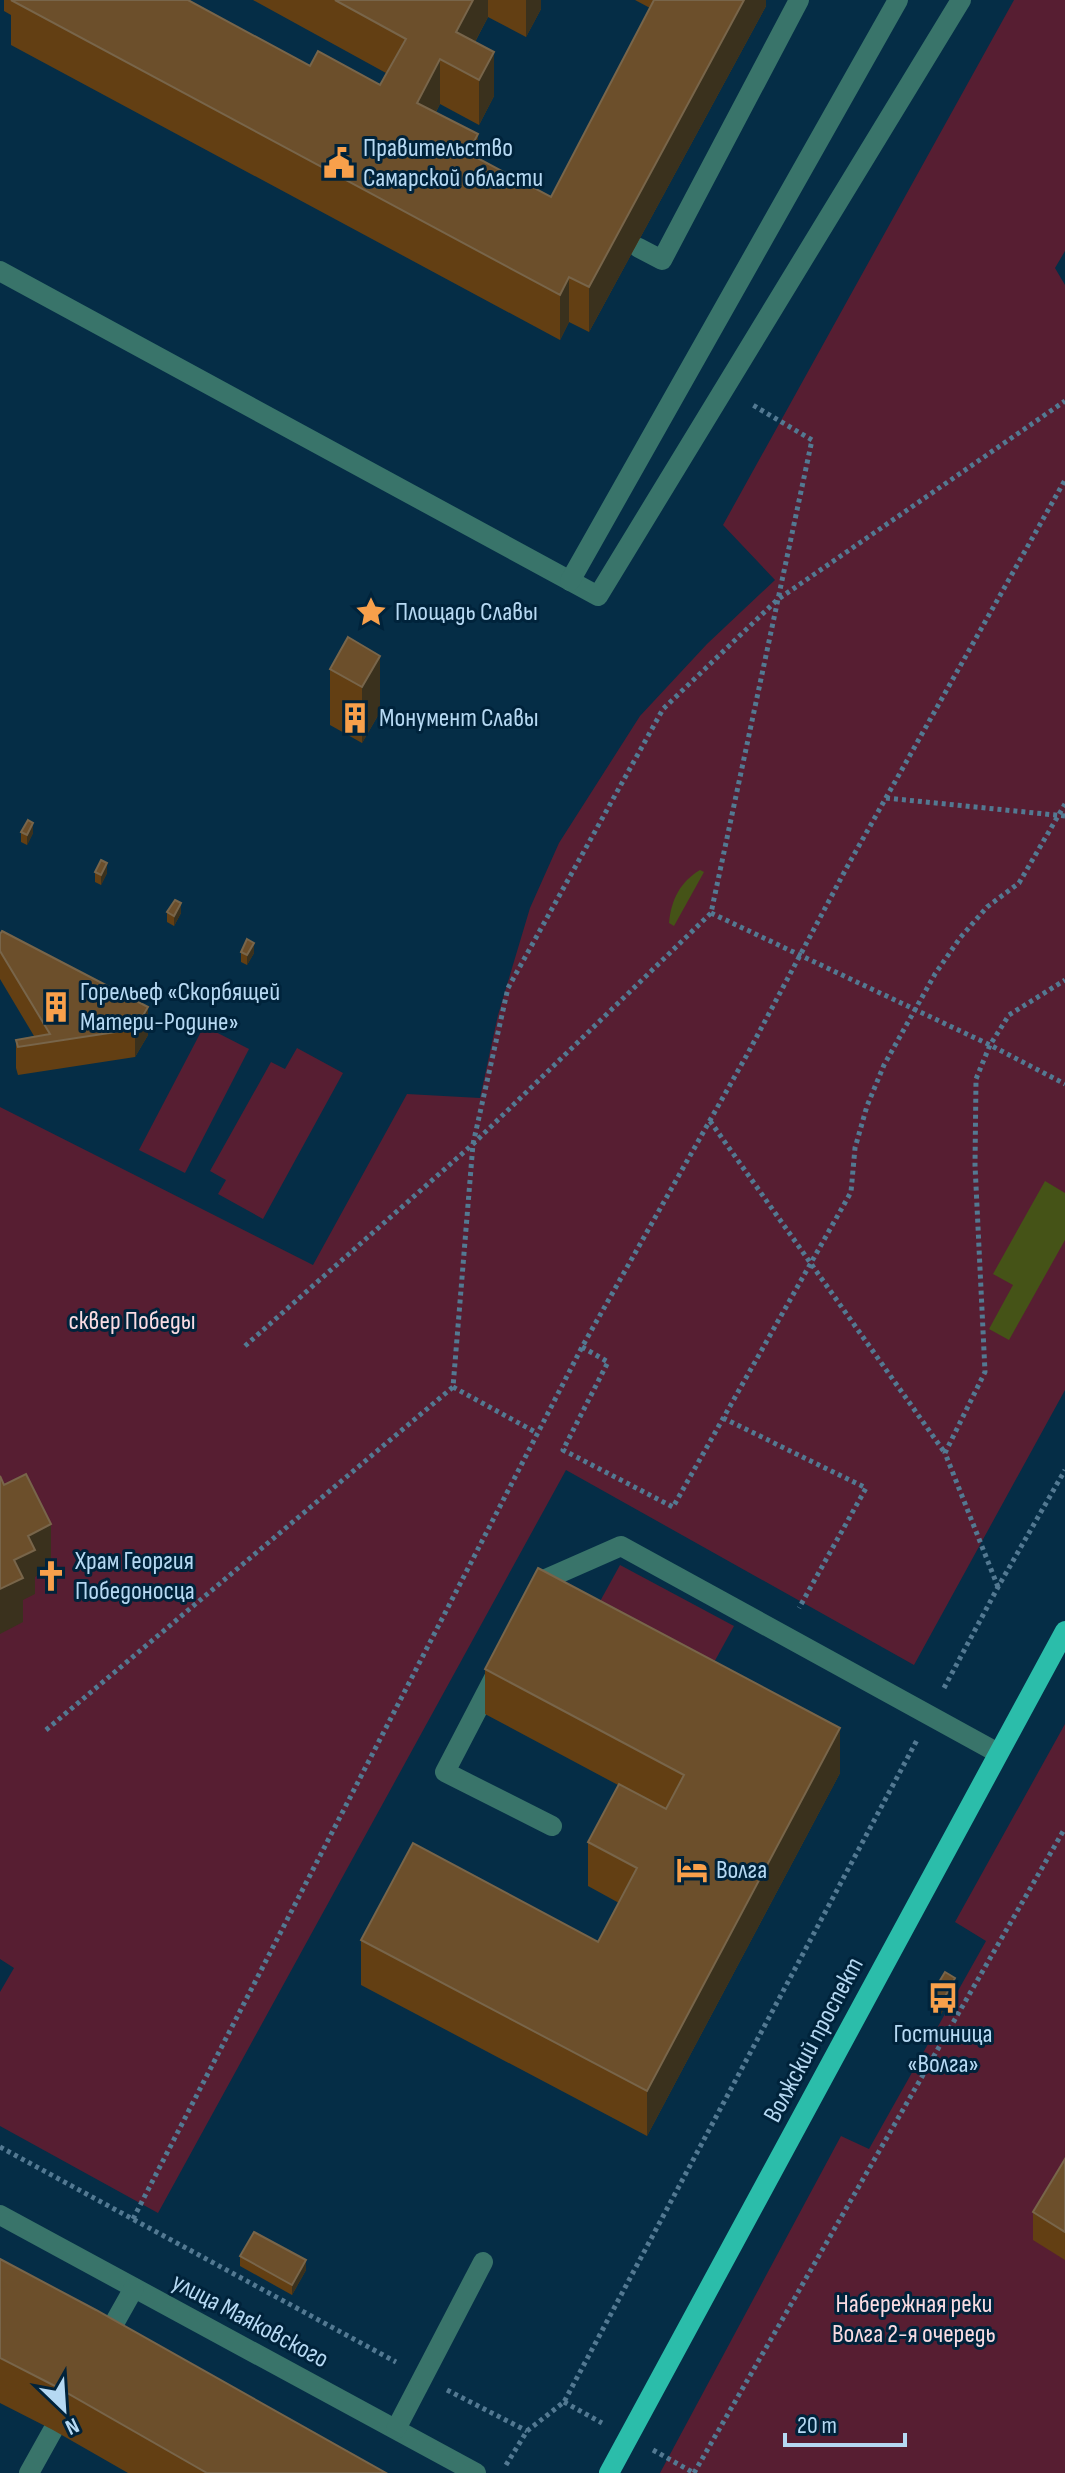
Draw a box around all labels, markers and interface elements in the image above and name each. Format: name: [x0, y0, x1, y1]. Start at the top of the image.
place label: Правительство Самарской области: [363, 133, 543, 194]
public building icon: Правительство Самарской области: [322, 146, 356, 180]
place icon: Площадь Славы: [354, 595, 388, 629]
place label: Площадь Славы: [395, 597, 538, 628]
building icon: Монумент Славы: [338, 701, 372, 735]
place label: Монумент Славы: [379, 703, 539, 734]
place label: Горельеф «Скорбящей Матери-Родине»: [80, 977, 280, 1038]
building icon: Горельеф «Скорбящей Матери-Родине»: [39, 990, 73, 1024]
park label: сквер Победы: [68, 1306, 196, 1337]
place label: Храм Георгия Победоносца: [74, 1546, 195, 1607]
church icon: Храм Георгия Победоносца: [34, 1559, 68, 1593]
hotel icon: Волга: [675, 1853, 709, 1887]
place label: Волга: [716, 1855, 767, 1886]
street label: Волжский проспект: [757, 1952, 871, 2128]
bus stop icon: Гостиница «Волга»: [926, 1981, 960, 2015]
place label: Гостиница «Волга»: [893, 2019, 993, 2080]
street label: улица Маяковского: [166, 2267, 334, 2375]
park label: Набережная реки Волга 2-я очередь: [832, 2289, 996, 2350]
north arrow: [24, 2369, 104, 2449]
scale bar: [785, 2397, 905, 2447]
text: N: [61, 2411, 83, 2440]
text: 20 m: [797, 2411, 837, 2440]

